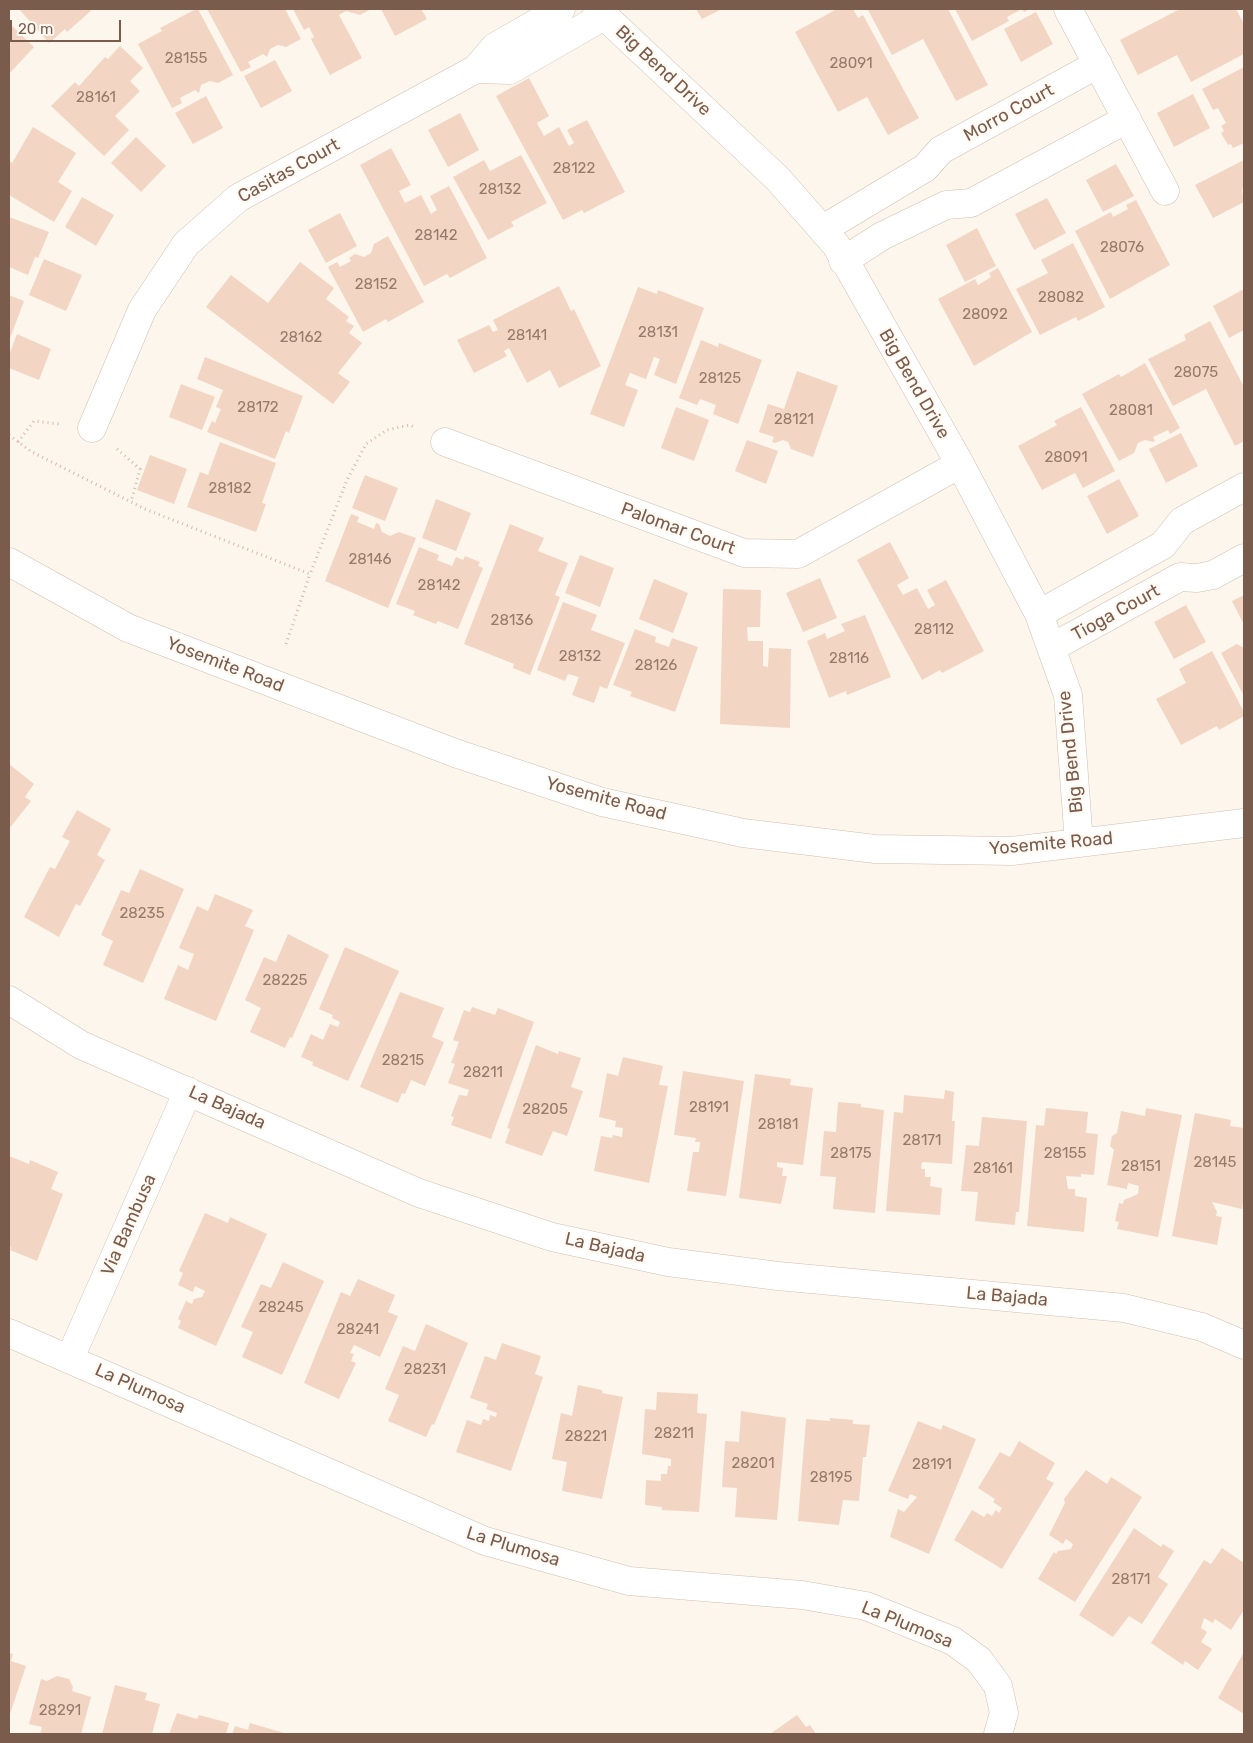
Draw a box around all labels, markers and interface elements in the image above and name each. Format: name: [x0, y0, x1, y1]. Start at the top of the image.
scale bar: [12, 10, 124, 42]
text: 20 m: [18, 20, 53, 38]
street label: Big Bend Drive: [611, 21, 715, 121]
house number: 28155: [165, 50, 207, 68]
house number: 28091: [829, 55, 873, 73]
street label: Morro Court: [960, 79, 1058, 147]
house number: 28161: [76, 89, 116, 107]
street label: Casitas Court: [234, 134, 344, 208]
house number: 28122: [553, 160, 595, 178]
house number: 28132: [479, 181, 521, 199]
house number: 28142: [415, 227, 457, 245]
house number: 28076: [1100, 239, 1144, 257]
house number: 28152: [355, 276, 397, 294]
house number: 28082: [1038, 289, 1084, 307]
house number: 28092: [962, 306, 1008, 324]
house number: 28131: [638, 324, 678, 342]
street label: Big Bend Drive: [874, 325, 954, 443]
house number: 28141: [507, 327, 547, 345]
house number: 28162: [280, 329, 322, 347]
house number: 28075: [1174, 364, 1218, 382]
house number: 28125: [699, 370, 741, 388]
house number: 28172: [237, 399, 279, 417]
house number: 28081: [1109, 402, 1153, 420]
house number: 28121: [774, 411, 814, 429]
house number: 28091: [1044, 449, 1088, 467]
house number: 28182: [208, 480, 252, 498]
street label: Palomar Court: [618, 498, 738, 560]
house number: 28146: [348, 551, 392, 569]
house number: 28142: [418, 577, 460, 595]
street label: Tioga Court: [1068, 580, 1164, 646]
house number: 28136: [491, 612, 533, 630]
house number: 28112: [914, 621, 954, 639]
street label: Yosemite Road: [163, 633, 287, 697]
house number: 28132: [559, 648, 601, 666]
house number: 28116: [829, 650, 869, 668]
house number: 28126: [635, 657, 677, 675]
street label: Big Bend Drive: [1054, 690, 1088, 814]
street label: Yosemite Road: [543, 772, 669, 826]
street label: Yosemite Road: [988, 828, 1114, 860]
house number: 28235: [119, 905, 165, 923]
house number: 28225: [263, 972, 307, 990]
house number: 28215: [382, 1052, 424, 1070]
house number: 28211: [463, 1064, 503, 1082]
street label: La Bajada: [185, 1082, 269, 1134]
house number: 28191: [689, 1099, 729, 1117]
house number: 28205: [522, 1101, 568, 1119]
house number: 28181: [758, 1116, 798, 1134]
house number: 28171: [903, 1132, 941, 1150]
house number: 28175: [830, 1145, 872, 1163]
house number: 28155: [1044, 1145, 1086, 1163]
house number: 28145: [1194, 1154, 1236, 1172]
house number: 28151: [1121, 1158, 1161, 1176]
house number: 28161: [973, 1160, 1013, 1178]
street label: Via Bambusa: [97, 1171, 161, 1279]
street label: La Bajada: [563, 1228, 647, 1268]
street label: La Bajada: [965, 1283, 1049, 1311]
house number: 28245: [258, 1299, 304, 1317]
house number: 28241: [337, 1321, 379, 1339]
street label: La Plumosa: [91, 1359, 189, 1419]
house number: 28231: [404, 1361, 446, 1379]
house number: 28211: [654, 1425, 694, 1443]
house number: 28221: [565, 1428, 607, 1446]
house number: 28201: [731, 1455, 775, 1473]
house number: 28191: [912, 1456, 952, 1474]
house number: 28195: [810, 1469, 852, 1487]
street label: La Plumosa: [464, 1523, 562, 1571]
house number: 28171: [1112, 1571, 1150, 1589]
street label: La Plumosa: [858, 1597, 956, 1653]
house number: 28291: [39, 1702, 81, 1720]

